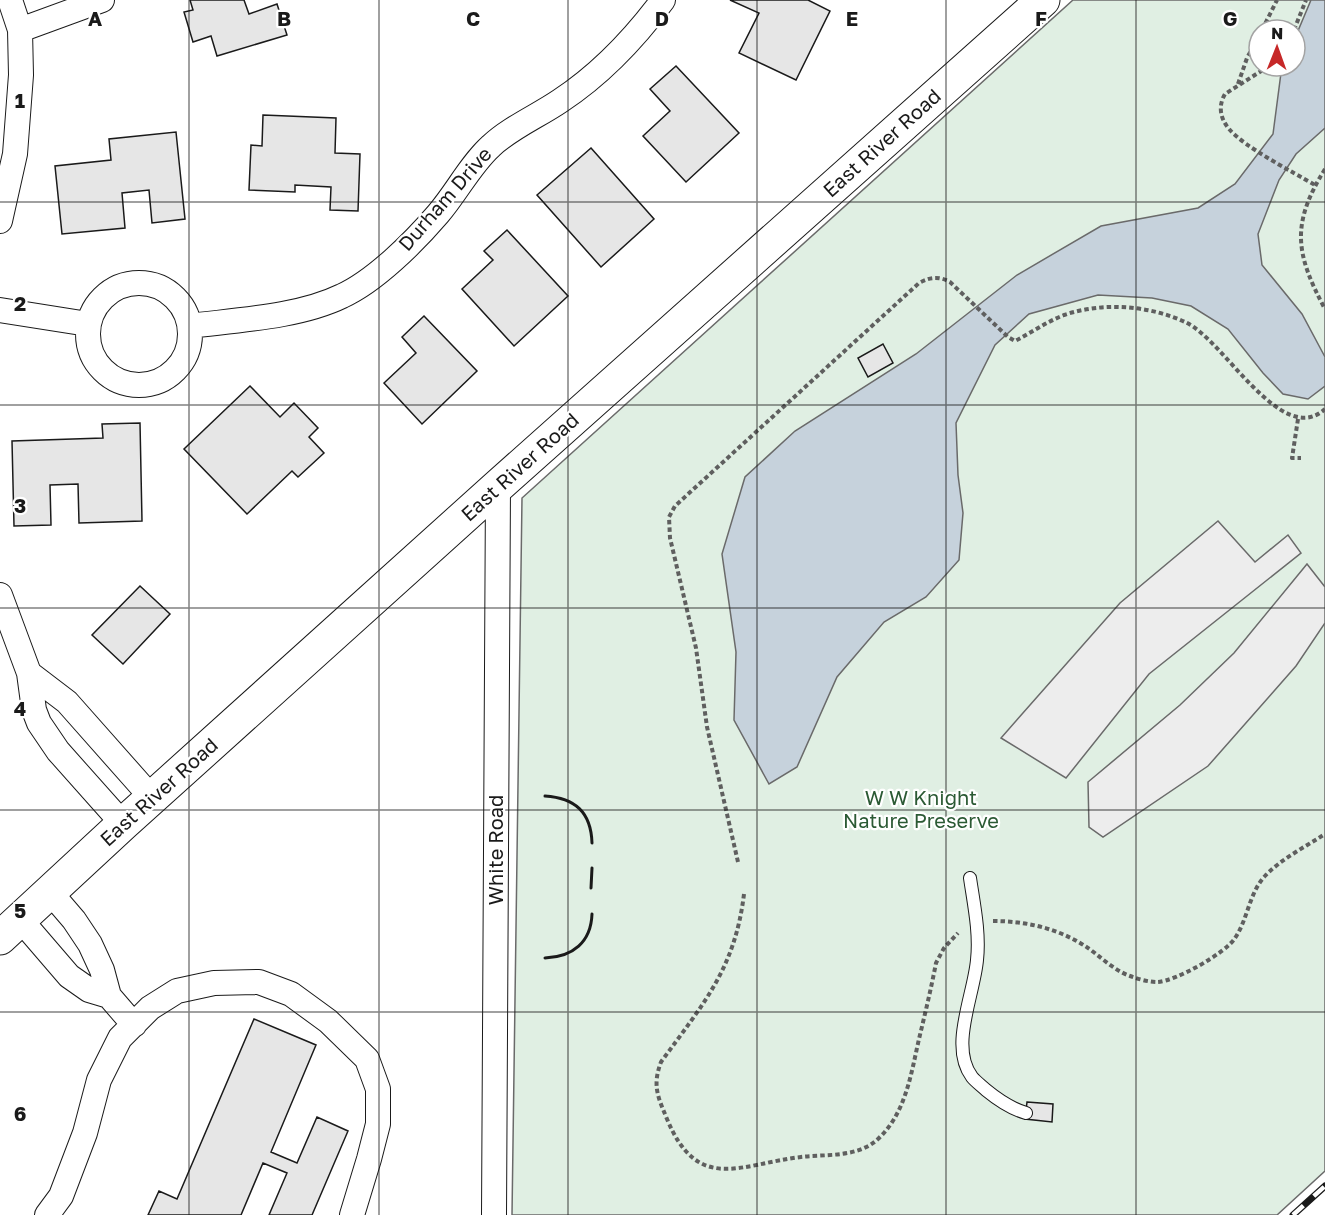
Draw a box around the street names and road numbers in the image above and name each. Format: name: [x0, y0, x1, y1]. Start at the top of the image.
street label: East River Road: [818, 83, 945, 201]
street label: Durham Drive: [393, 142, 496, 255]
street label: East River Road: [456, 407, 583, 525]
street label: East River Road: [95, 732, 222, 850]
street label: White Road: [483, 795, 507, 905]

